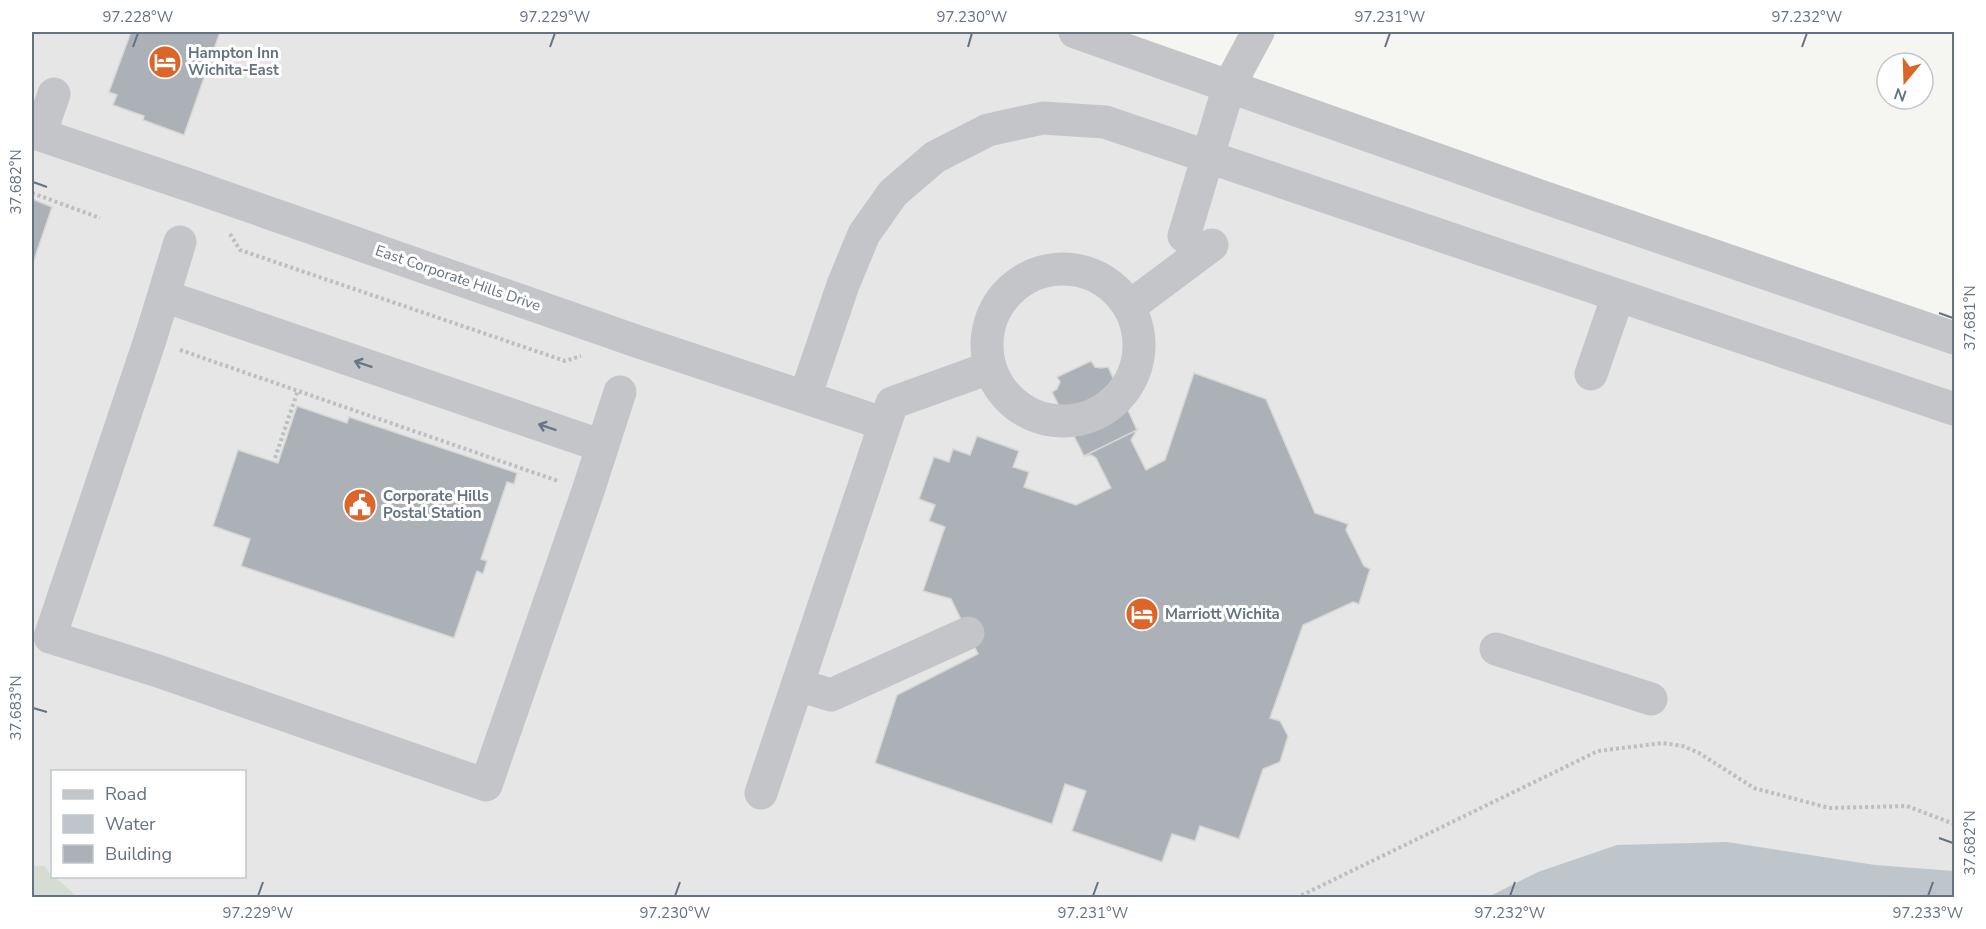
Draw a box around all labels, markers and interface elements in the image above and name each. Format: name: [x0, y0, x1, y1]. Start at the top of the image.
text: 97.228°W: [103, 7, 174, 27]
text: 97.229°W: [520, 7, 591, 27]
text: 97.230°W: [937, 7, 1008, 27]
text: 97.231°W: [1355, 7, 1426, 27]
text: 97.232°W: [1772, 7, 1843, 27]
place label: Hampton Inn Wichita-East: [188, 43, 279, 80]
hotel icon: Hampton Inn Wichita-East: [147, 44, 183, 80]
north arrow: [1875, 51, 1935, 111]
text: N: [1891, 82, 1910, 107]
text: 37.682°N: [6, 149, 26, 215]
street label: East Corporate Hills Drive: [373, 240, 543, 316]
text: 37.681°N: [1960, 285, 1980, 351]
one-way arrow: [354, 357, 373, 368]
one-way arrow: [538, 420, 557, 431]
place label: Corporate Hills Postal Station: [383, 486, 489, 523]
public building icon: Corporate Hills Postal Station: [342, 487, 378, 523]
hotel icon: Marriott Wichita: [1124, 596, 1160, 632]
place label: Marriott Wichita: [1165, 604, 1280, 624]
text: 37.683°N: [6, 675, 26, 741]
legend: [51, 770, 246, 878]
text: Road: [105, 782, 147, 806]
text: 37.682°N: [1960, 810, 1980, 876]
text: Water: [105, 812, 156, 836]
text: Building: [105, 842, 172, 866]
text: 97.229°W: [223, 903, 294, 923]
text: 97.230°W: [640, 903, 711, 923]
text: 97.231°W: [1058, 903, 1129, 923]
text: 97.232°W: [1475, 903, 1546, 923]
text: 97.233°W: [1893, 903, 1964, 923]

